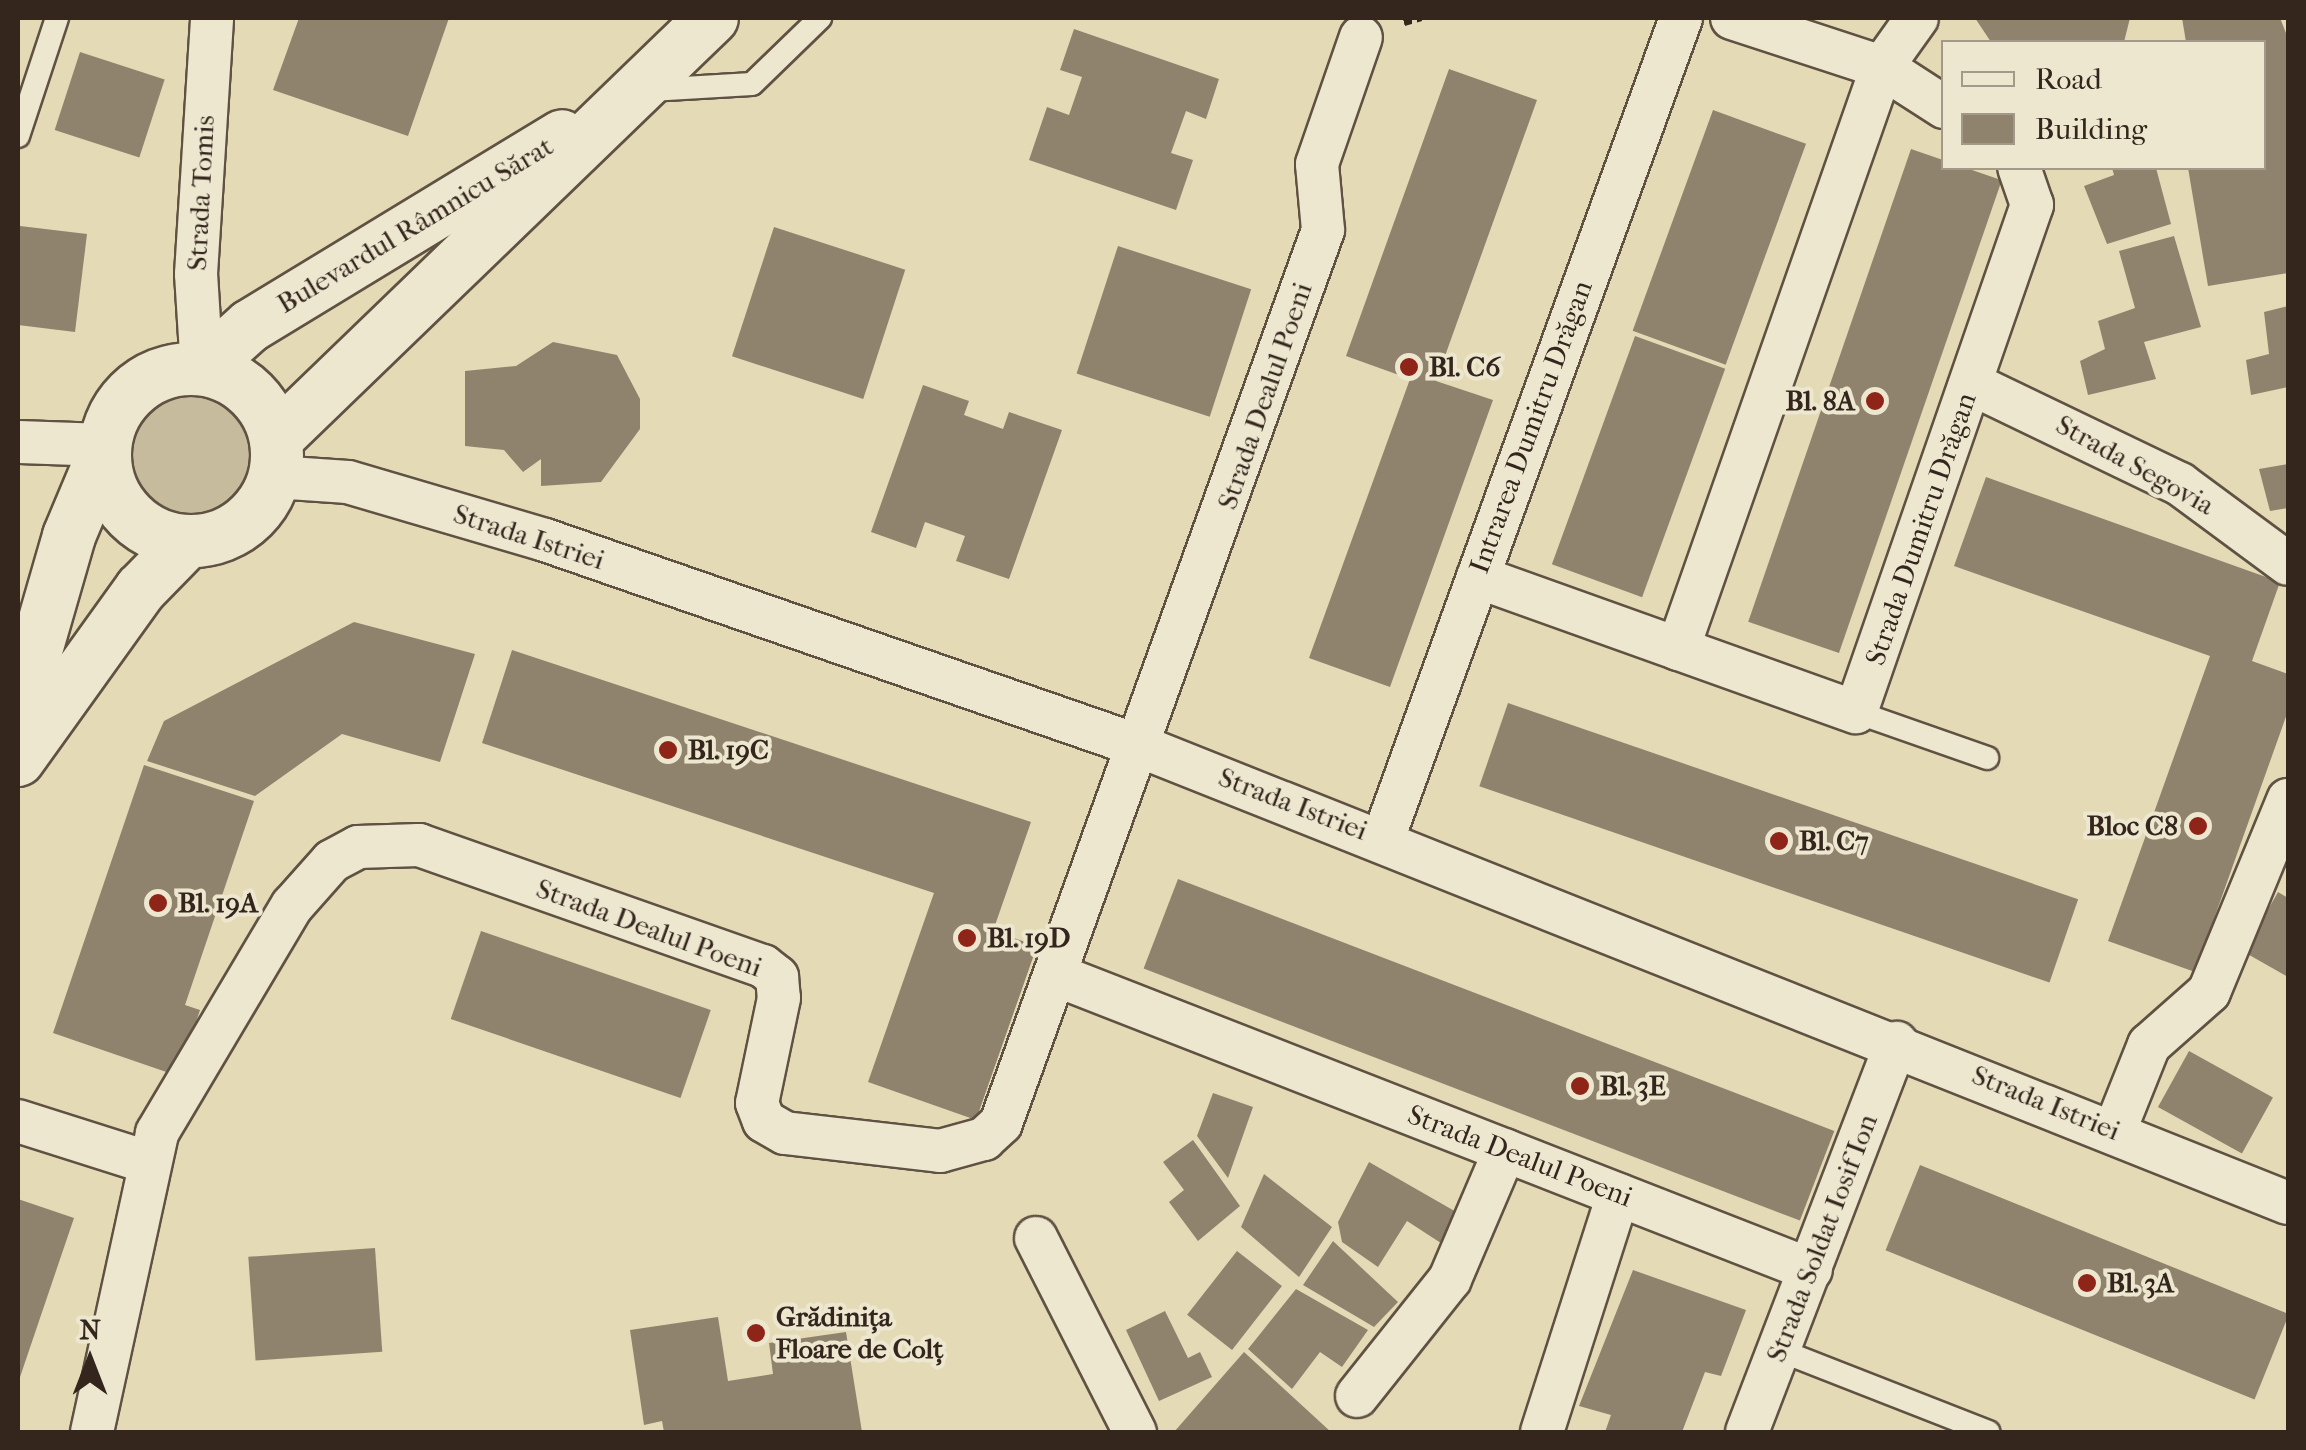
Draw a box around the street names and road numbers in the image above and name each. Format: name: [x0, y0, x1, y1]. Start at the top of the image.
street label: Strada Tomis: [180, 114, 222, 272]
street label: Bulevardul Râmnicu Sărat: [271, 129, 559, 321]
street label: Intrarea Dumitru Drăgan: [1462, 276, 1600, 578]
street label: Strada Dealul Poeni: [1210, 278, 1320, 514]
street label: Strada Dumitru Drăgan: [1859, 388, 1983, 670]
street label: Strada Segovia: [2050, 408, 2220, 522]
street label: Strada Istriei: [449, 497, 609, 577]
street label: Strada Istriei: [1214, 760, 1372, 848]
street label: Strada Dealul Poeni: [532, 872, 766, 984]
street label: Strada Istriei: [1967, 1058, 2125, 1148]
street label: Strada Dealul Poeni: [1403, 1098, 1637, 1214]
street label: Strada Soldat Iosif Ion: [1759, 1109, 1885, 1367]

